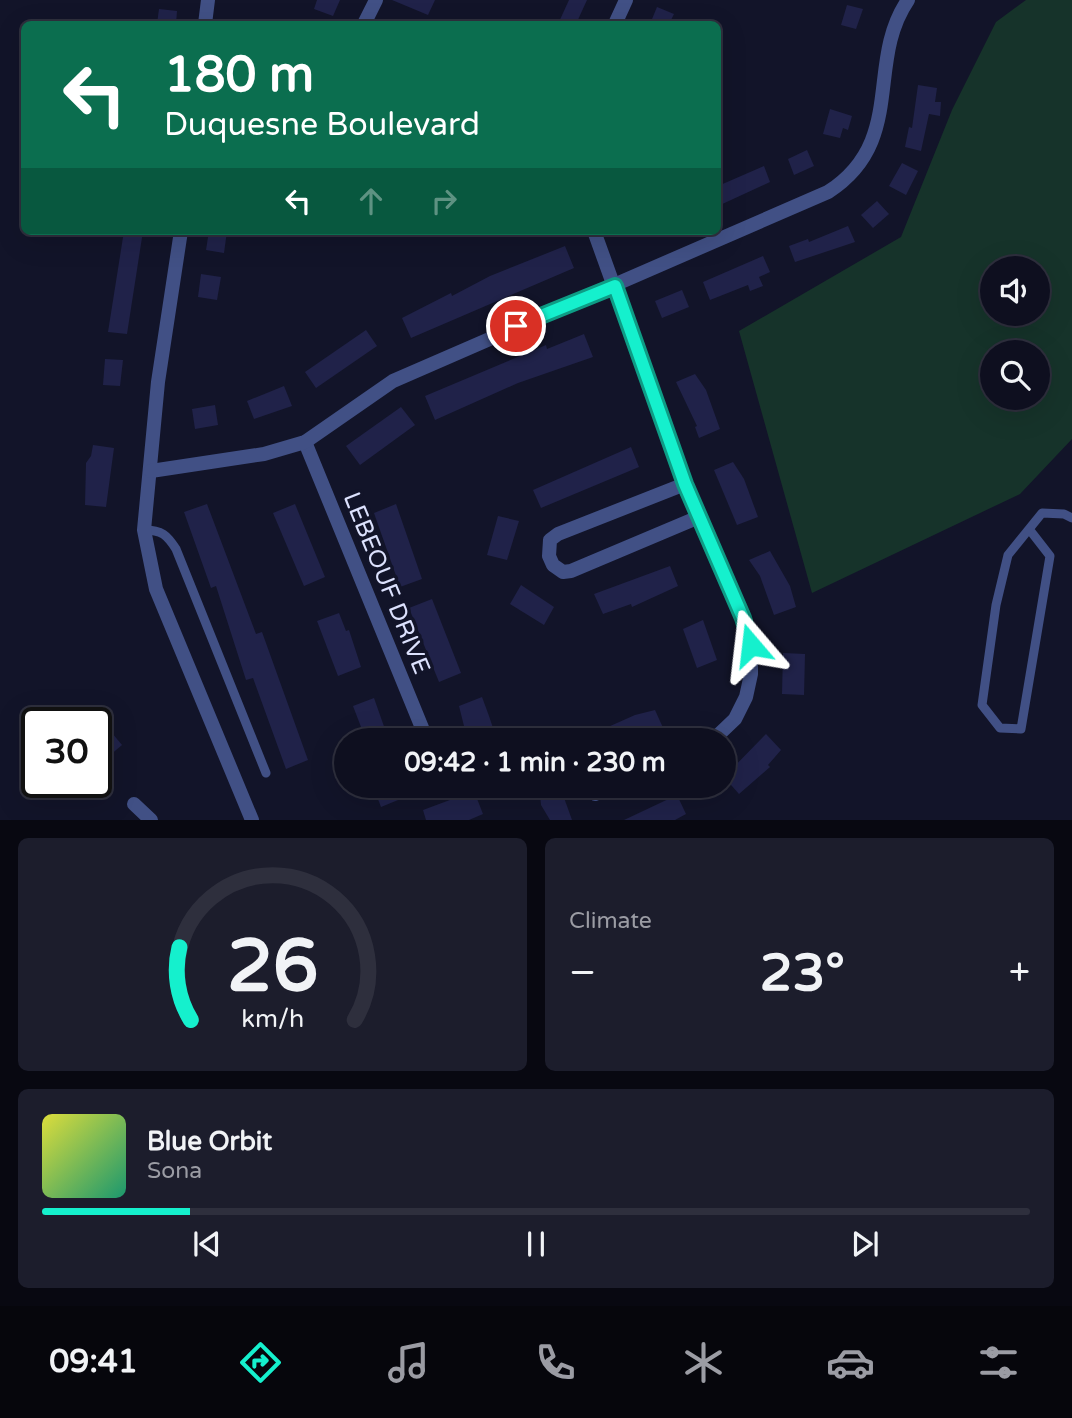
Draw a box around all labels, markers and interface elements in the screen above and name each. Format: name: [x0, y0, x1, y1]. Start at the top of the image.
text: 180 m: [164, 46, 314, 105]
icon: left: [49, 49, 140, 140]
text: Duquesne Boulevard: [164, 106, 480, 144]
icon: left: [279, 182, 317, 220]
icon: ahead: [352, 182, 390, 220]
icon: right: [425, 182, 463, 220]
map controls: [980, 256, 1050, 410]
button: sound: [980, 256, 1050, 326]
pin: [486, 296, 546, 356]
icon: arrive: [497, 307, 535, 345]
button: search: [980, 340, 1050, 410]
street label: LEBEOUF DRIVE: [337, 488, 436, 678]
position arrow: [714, 608, 788, 682]
speed limit sign: 30: [21, 707, 112, 798]
text: 09:42 · 1 min · 230 m: [404, 747, 666, 778]
text: Climate: [569, 907, 652, 935]
text: 26: [227, 924, 318, 1012]
text: 23°: [760, 942, 845, 1005]
text: −: [569, 950, 596, 996]
text: +: [1009, 950, 1030, 996]
text: km/h: [241, 1004, 304, 1034]
text: Blue Orbit: [147, 1126, 272, 1157]
text: Sona: [147, 1157, 202, 1185]
icon: previous: [188, 1225, 226, 1263]
icon: pause: [517, 1225, 555, 1263]
icon: next: [846, 1225, 884, 1263]
icon: directions: [236, 1338, 285, 1387]
icon: music: [384, 1338, 433, 1387]
icon: phone: [531, 1338, 580, 1387]
icon: climate: [679, 1338, 728, 1387]
icon: car: [826, 1338, 875, 1387]
icon: filters: [974, 1338, 1023, 1387]
text: 09:41: [49, 1343, 138, 1381]

